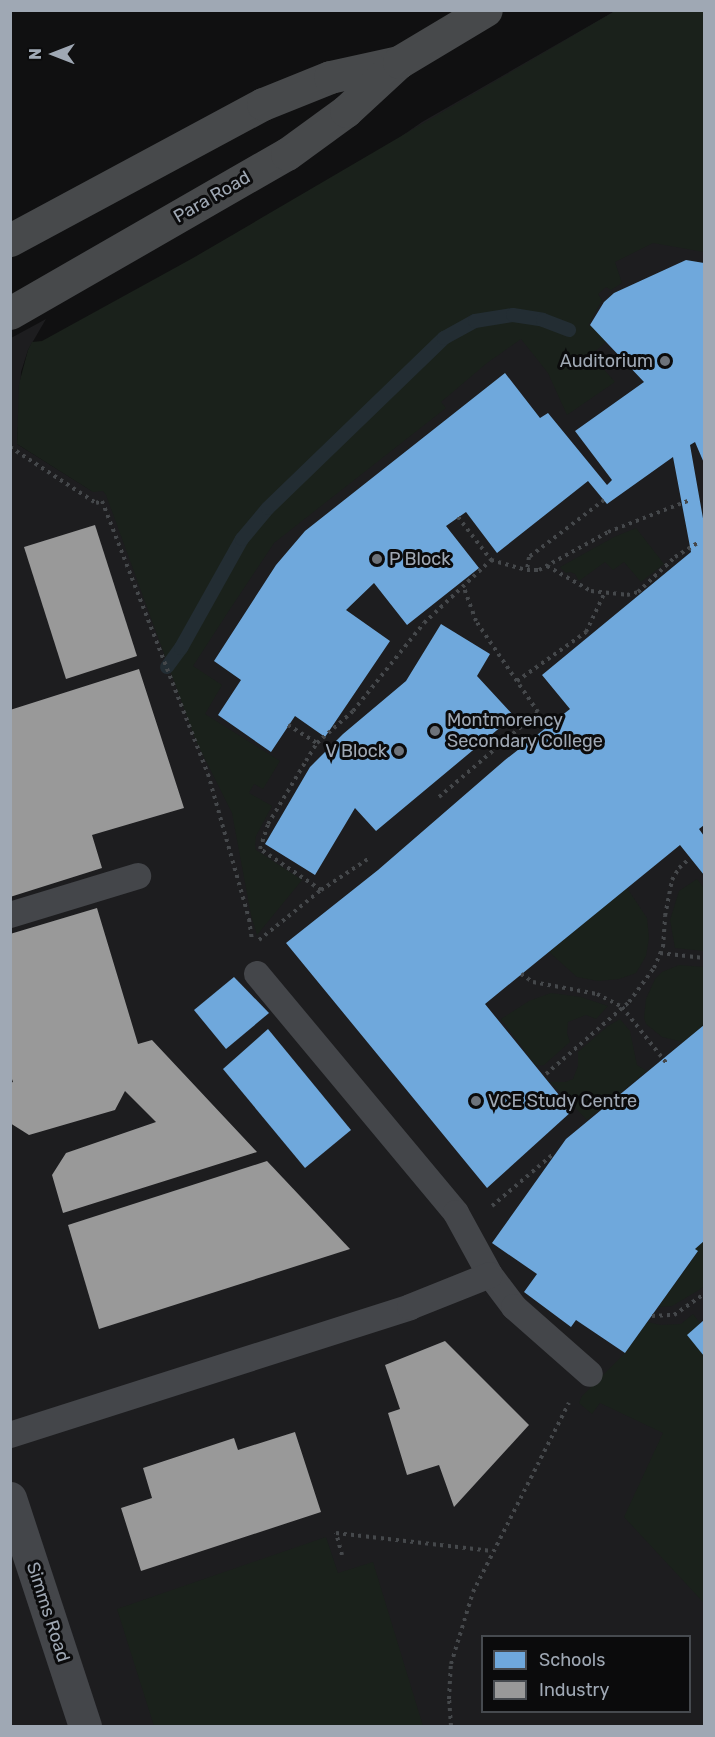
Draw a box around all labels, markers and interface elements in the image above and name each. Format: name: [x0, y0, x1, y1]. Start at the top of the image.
north arrow: [24, 24, 84, 84]
text: N: [26, 48, 45, 60]
street label: Para Road: [170, 166, 254, 228]
place label: Auditorium: [560, 350, 653, 372]
marker: Auditorium: [658, 354, 672, 368]
place label: P Block: [389, 548, 451, 570]
marker: P Block: [370, 552, 384, 566]
place label: Montmorency Secondary College: [447, 710, 603, 752]
marker: Montmorency Secondary College: [428, 724, 442, 738]
place label: V Block: [325, 740, 387, 762]
marker: V Block: [392, 744, 406, 758]
place label: VCE Study Centre: [488, 1090, 637, 1112]
marker: VCE Study Centre: [469, 1094, 483, 1108]
street label: Simms Road: [22, 1559, 74, 1665]
legend: [481, 1635, 691, 1713]
text: Schools: [539, 1649, 605, 1671]
text: Industry: [539, 1679, 609, 1701]

